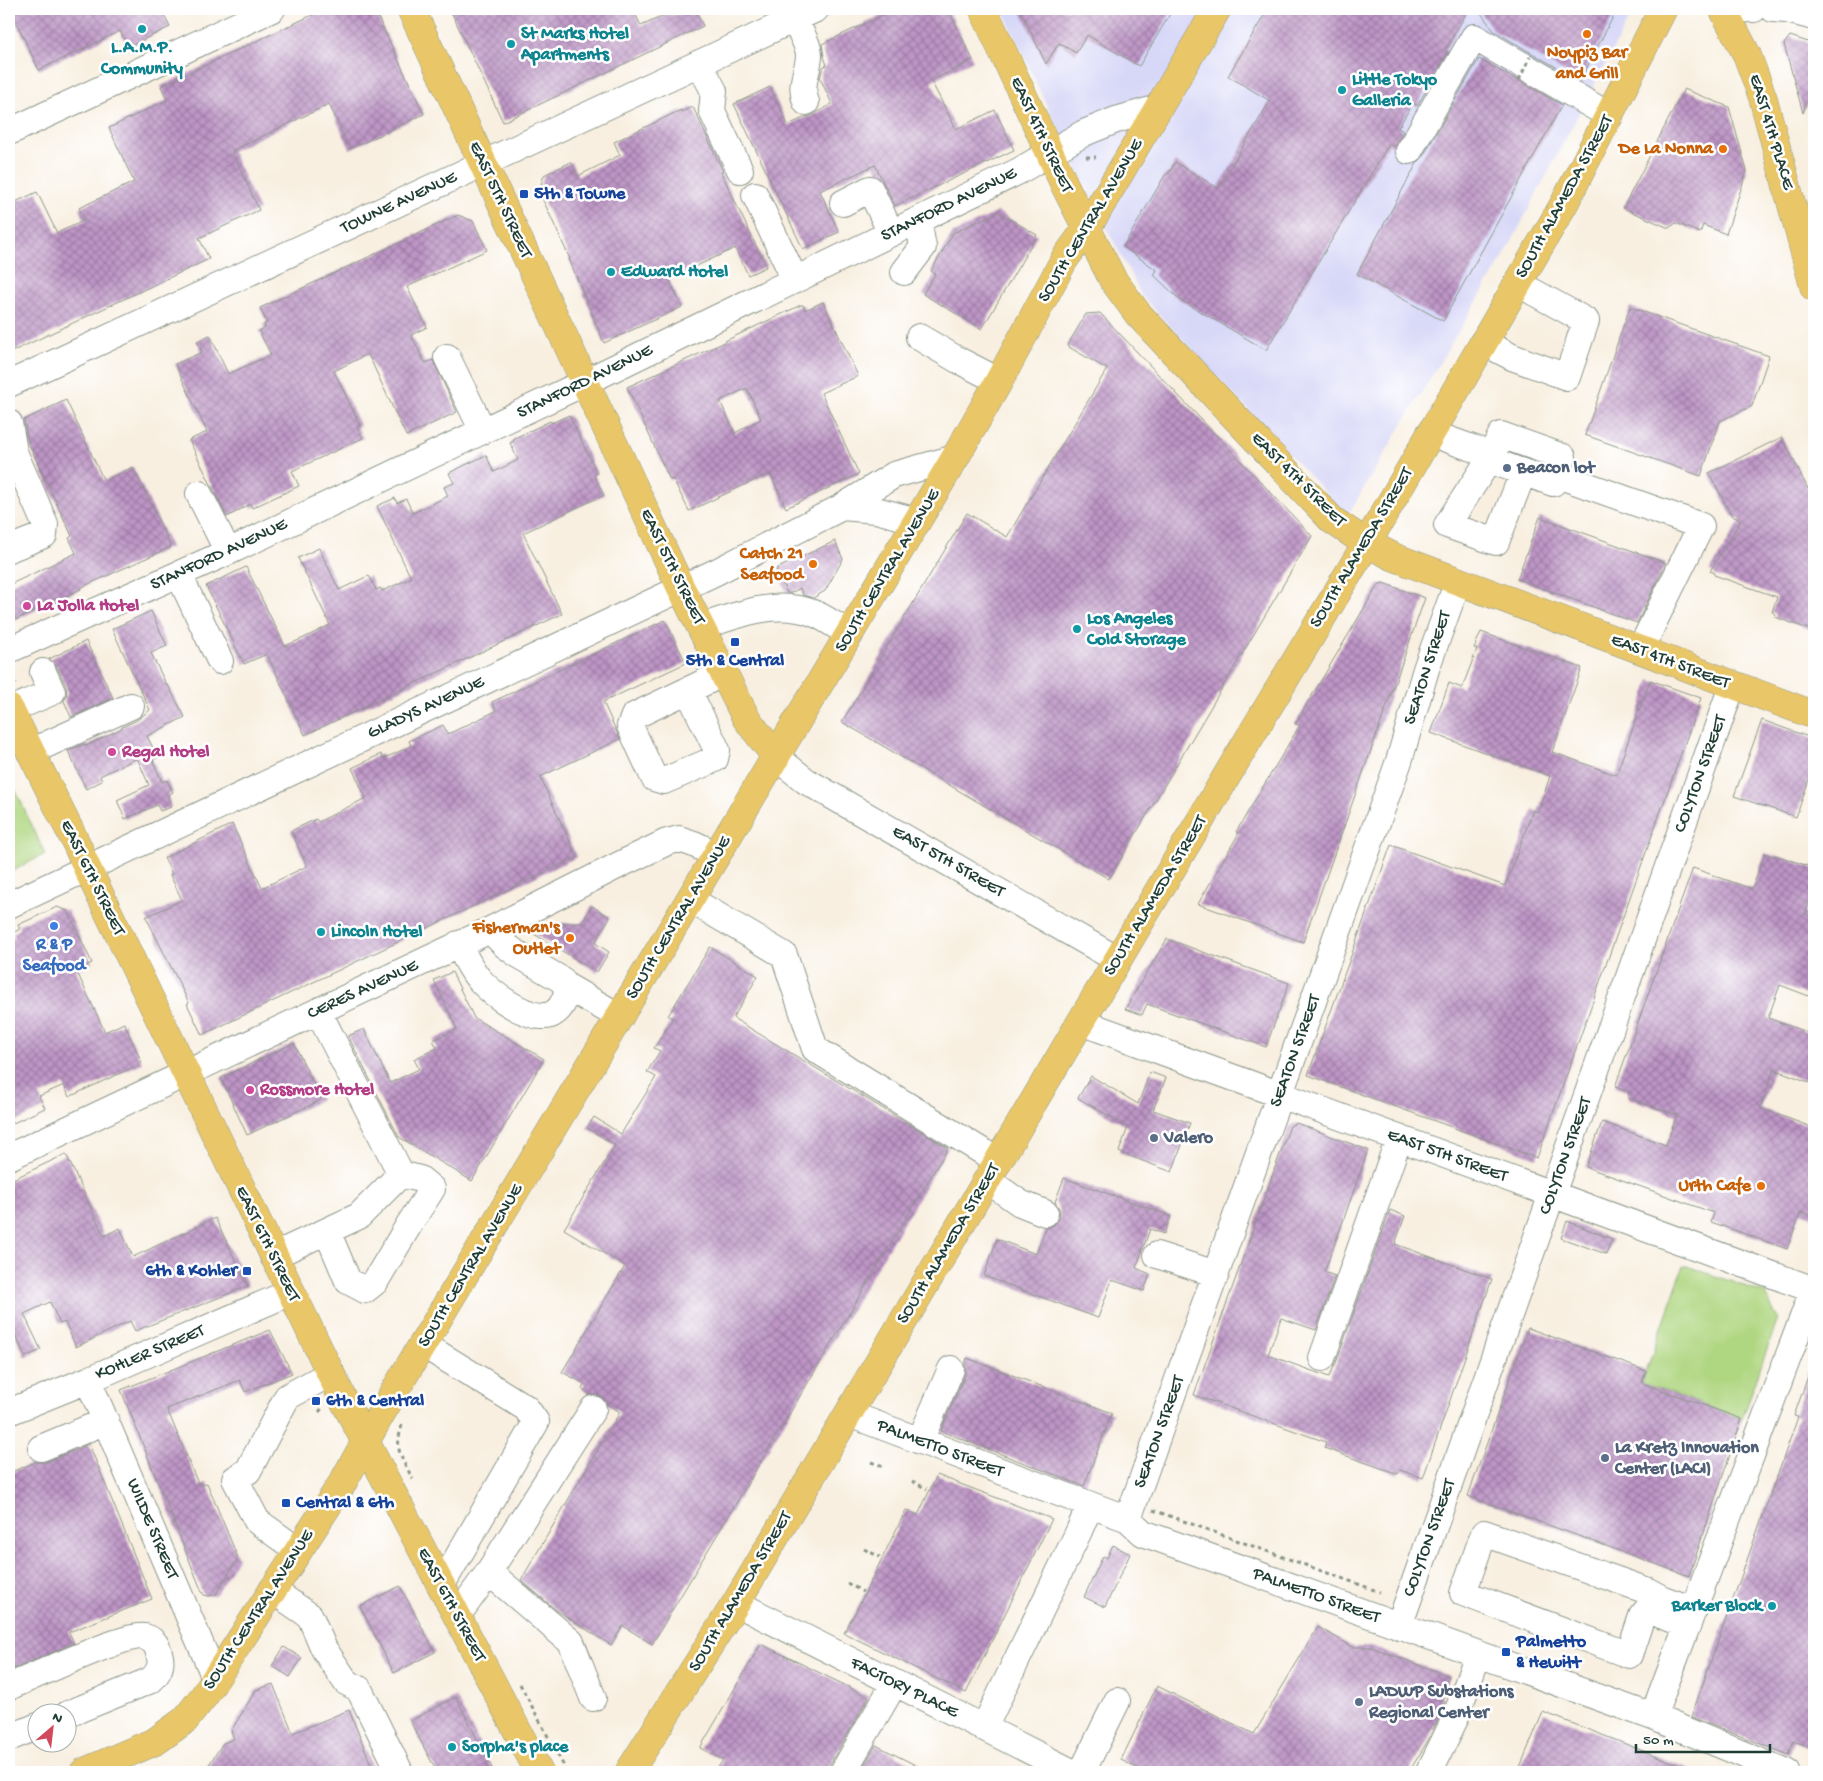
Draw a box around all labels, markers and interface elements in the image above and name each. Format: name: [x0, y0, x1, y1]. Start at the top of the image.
marker: L.A.M.P. Community: [136, 23, 148, 35]
place label: St Marks Hotel Apartments: [520, 24, 629, 66]
marker: Noypiz Bar and Grill: [1581, 28, 1593, 40]
place label: L.A.M.P. Community: [100, 38, 183, 80]
marker: St Marks Hotel Apartments: [505, 38, 517, 50]
place label: Noypiz Bar and Grill: [1547, 43, 1630, 85]
place label: Little Tokyo Galleria: [1352, 70, 1438, 112]
street label: EAST 4TH PLACE: [1743, 72, 1799, 193]
street label: EAST 4TH STREET: [1005, 74, 1077, 197]
marker: Little Tokyo Galleria: [1336, 84, 1348, 96]
street label: SOUTH ALAMEDA STREET: [1511, 111, 1619, 282]
street label: SOUTH CENTRAL AVENUE: [1034, 135, 1149, 306]
street label: EAST 5TH STREET: [464, 138, 537, 263]
place label: De La Nonna: [1617, 139, 1714, 160]
marker: De La Nonna: [1717, 143, 1729, 155]
street label: STANFORD AVENUE: [878, 163, 1021, 247]
street label: TOWNE AVENUE: [337, 167, 461, 239]
place label: 5th & Towne: [534, 184, 626, 205]
marker: 5th & Towne: [518, 188, 530, 200]
place label: Edward Hotel: [621, 262, 728, 283]
marker: Edward Hotel: [605, 266, 617, 278]
street label: STANFORD AVENUE: [514, 340, 657, 424]
street label: EAST 4TH STREET: [1246, 428, 1351, 533]
place label: Beacon lot: [1516, 458, 1596, 479]
marker: Beacon lot: [1501, 462, 1513, 474]
street label: SOUTH ALAMEDA STREET: [1306, 463, 1419, 632]
street label: SOUTH CENTRAL AVENUE: [831, 485, 946, 656]
street label: EAST 5TH STREET: [635, 506, 710, 629]
street label: STANFORD AVENUE: [147, 514, 291, 596]
place label: Catch 21 Seafood: [739, 544, 805, 586]
marker: Catch 21 Seafood: [807, 558, 819, 570]
place label: La Jolla Hotel: [37, 596, 139, 617]
marker: La Jolla Hotel: [21, 600, 33, 612]
street label: SEATON STREET: [1400, 608, 1457, 727]
place label: Los Angeles Cold Storage: [1086, 609, 1187, 651]
marker: Los Angeles Cold Storage: [1071, 623, 1083, 635]
street label: EAST 4TH STREET: [1608, 630, 1733, 695]
marker: 5th & Central: [729, 636, 741, 648]
place label: 5th & Central: [686, 651, 784, 672]
street label: GLADYS AVENUE: [364, 671, 488, 744]
street label: COLYTON STREET: [1670, 711, 1732, 836]
place label: Regal Hotel: [121, 742, 209, 763]
marker: Regal Hotel: [106, 746, 118, 758]
street label: SOUTH ALAMEDA STREET: [1100, 811, 1213, 980]
street label: EAST 6TH STREET: [55, 817, 130, 940]
street label: EAST 5TH STREET: [888, 821, 1009, 903]
street label: SOUTH CENTRAL AVENUE: [622, 832, 737, 1003]
place label: Fisherman's Outlet: [471, 918, 562, 960]
marker: R & P Seafood: [48, 920, 60, 932]
place label: Lincoln Hotel: [331, 922, 423, 943]
marker: Lincoln Hotel: [315, 926, 327, 938]
marker: Fisherman's Outlet: [564, 932, 576, 944]
place label: R & P Seafood: [23, 935, 88, 977]
street label: CERES AVENUE: [304, 955, 422, 1025]
street label: SEATON STREET: [1266, 991, 1326, 1110]
place label: Rossmore Hotel: [259, 1080, 374, 1101]
marker: Rossmore Hotel: [244, 1084, 256, 1096]
street label: COLYTON STREET: [1535, 1093, 1597, 1218]
street label: EAST 5TH STREET: [1384, 1125, 1511, 1188]
place label: Valero: [1163, 1128, 1214, 1149]
marker: Valero: [1148, 1132, 1160, 1144]
street label: SOUTH ALAMEDA STREET: [893, 1159, 1006, 1328]
place label: Urth Cafe: [1678, 1176, 1752, 1197]
street label: SOUTH CENTRAL AVENUE: [414, 1180, 529, 1351]
marker: Urth Cafe: [1755, 1180, 1767, 1192]
street label: EAST 6TH STREET: [230, 1183, 305, 1306]
place label: 6th & Kohler: [145, 1261, 240, 1282]
marker: 6th & Kohler: [241, 1265, 253, 1277]
street label: KOHLER STREET: [92, 1320, 209, 1385]
street label: SEATON STREET: [1130, 1372, 1190, 1491]
place label: 6th & Central: [326, 1391, 424, 1412]
marker: 6th & Central: [310, 1395, 322, 1407]
street label: PALMETTO STREET: [873, 1415, 1007, 1483]
place label: La Kretz Innovation Center (LACI): [1614, 1438, 1759, 1480]
marker: La Kretz Innovation Center (LACI): [1599, 1452, 1611, 1464]
street label: WILDE STREET: [121, 1475, 183, 1584]
street label: COLYTON STREET: [1399, 1475, 1461, 1600]
place label: Central & 6th: [295, 1493, 395, 1514]
marker: Central & 6th: [280, 1497, 292, 1509]
street label: SOUTH ALAMEDA STREET: [685, 1507, 798, 1676]
street label: SOUTH CENTRAL AVENUE: [199, 1525, 319, 1694]
street label: EAST 6TH STREET: [412, 1544, 490, 1667]
street label: PALMETTO STREET: [1249, 1563, 1383, 1629]
place label: Barker Block: [1671, 1596, 1764, 1617]
marker: Barker Block: [1766, 1600, 1778, 1612]
place label: Palmetto & Hewitt: [1515, 1632, 1587, 1674]
marker: Palmetto & Hewitt: [1500, 1646, 1512, 1658]
street label: FACTORY PLACE: [846, 1652, 962, 1724]
place label: LADWP Substations Regional Center: [1368, 1682, 1515, 1724]
marker: LADWP Substations Regional Center: [1353, 1696, 1365, 1708]
north arrow: [28, 1704, 78, 1754]
text: N: [49, 1709, 65, 1728]
scale bar: [1636, 1721, 1769, 1753]
text: 50 m: [1643, 1732, 1674, 1750]
place label: Sorpha's place: [462, 1737, 569, 1758]
marker: Sorpha's place: [446, 1741, 458, 1753]

